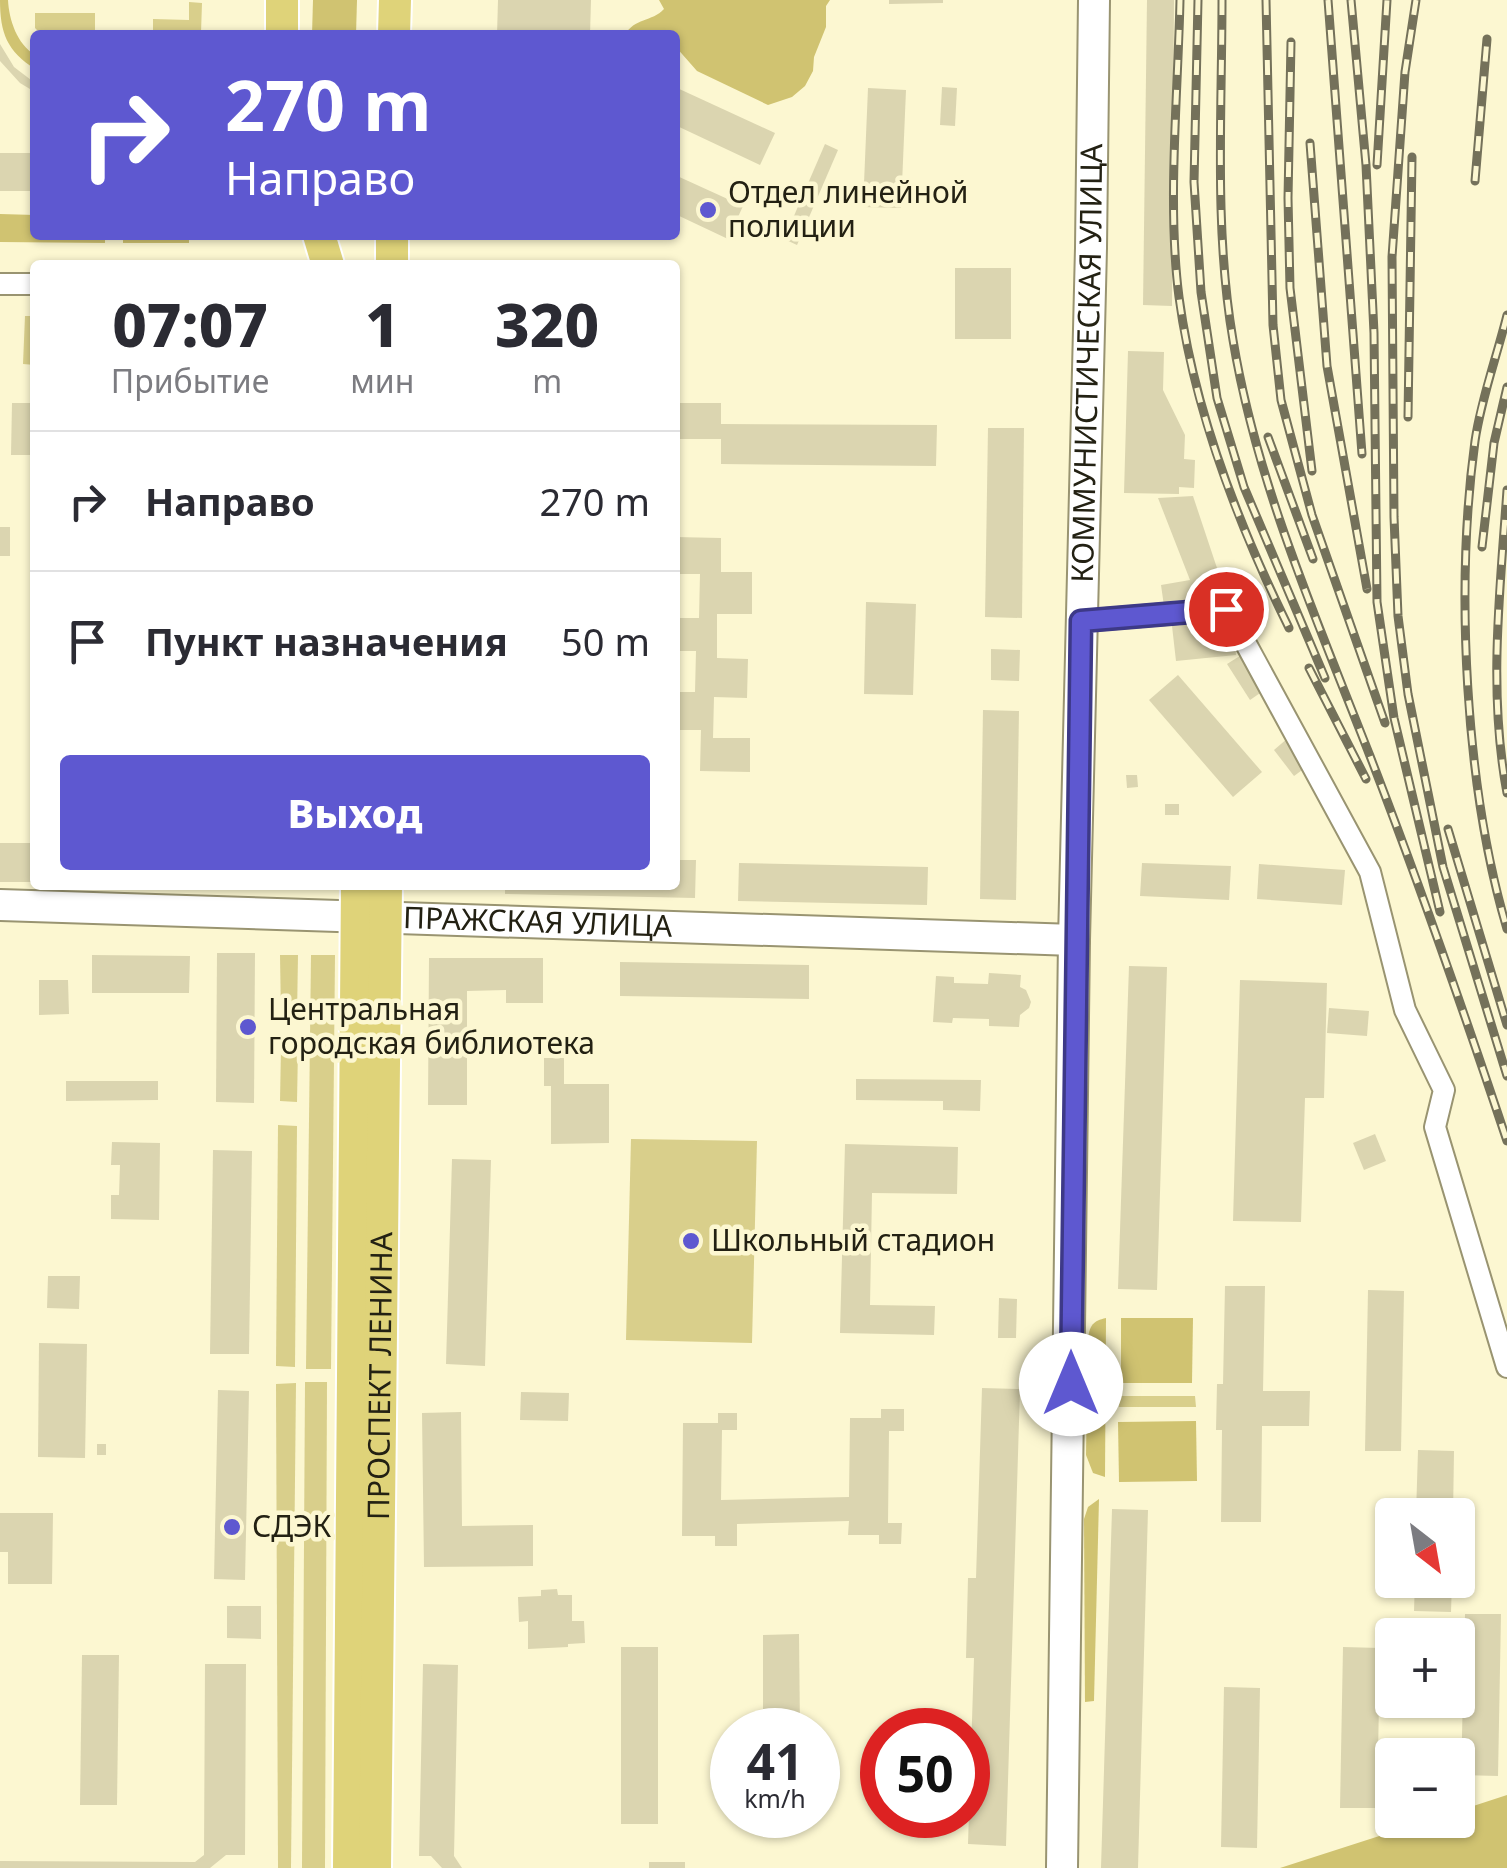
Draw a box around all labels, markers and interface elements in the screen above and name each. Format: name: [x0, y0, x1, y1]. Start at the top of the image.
text: 270 m: [225, 56, 432, 152]
icon: right: [60, 70, 190, 200]
street label: КОММУНИСТИЧЕСКАЯ УЛИЦА: [1061, 143, 1111, 583]
text: Направо: [225, 147, 415, 208]
place label: Отдел линейной полиции: [728, 171, 968, 246]
marker: Отдел линейной полиции: [697, 199, 719, 221]
text: 07:07: [112, 283, 268, 365]
text: 1: [365, 283, 400, 365]
text: 320: [495, 283, 599, 365]
text: Прибытие: [111, 359, 269, 402]
text: мин: [350, 359, 414, 402]
text: m: [532, 359, 562, 402]
icon: right: [60, 474, 115, 529]
text: Направо: [145, 475, 315, 527]
text: 270 m: [539, 475, 650, 527]
pin: [1184, 567, 1269, 652]
icon: arrive: [1199, 582, 1254, 637]
icon: arrive: [60, 614, 115, 669]
text: Пункт назначения: [145, 615, 508, 667]
text: 50 m: [561, 615, 650, 667]
button: Выход: [60, 755, 650, 870]
street label: ПРАЖСКАЯ УЛИЦА: [403, 896, 674, 946]
place label: Центральная городская библиотека: [268, 988, 595, 1063]
marker: Центральная городская библиотека: [237, 1016, 259, 1038]
place label: Школьный стадион: [711, 1219, 995, 1260]
marker: Школьный стадион: [680, 1230, 702, 1252]
street label: ПРОСПЕКТ ЛЕНИНА: [357, 1231, 401, 1520]
position arrow: [1019, 1332, 1123, 1436]
north arrow: [1375, 1498, 1475, 1598]
map controls: [1375, 1498, 1475, 1838]
place label: СДЭК: [252, 1505, 331, 1546]
marker: СДЭК: [221, 1516, 243, 1538]
button: +: [1375, 1618, 1475, 1718]
speed limit sign: 50: [860, 1708, 990, 1838]
text: 41: [746, 1727, 804, 1795]
button: −: [1375, 1738, 1475, 1838]
text: km/h: [744, 1781, 806, 1815]

